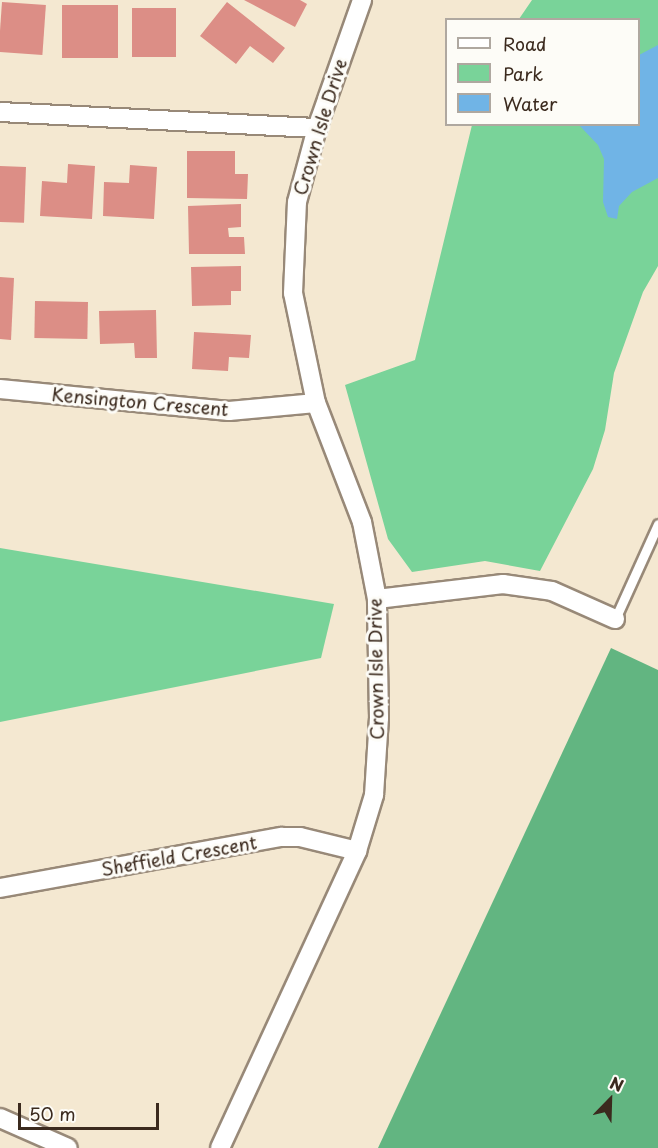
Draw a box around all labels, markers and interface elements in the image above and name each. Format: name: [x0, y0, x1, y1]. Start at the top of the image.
legend: [445, 18, 640, 126]
text: Road: [503, 30, 547, 57]
street label: Crown Isle Drive: [289, 56, 351, 198]
text: Park: [503, 60, 543, 87]
text: Water: [503, 90, 557, 117]
street label: Kensington Crescent: [51, 384, 229, 420]
street label: Crown Isle Drive: [364, 598, 388, 740]
street label: Sheffield Crescent: [100, 832, 258, 880]
north arrow: [580, 1070, 640, 1130]
text: N: [607, 1070, 628, 1097]
scale bar: [21, 1091, 162, 1129]
text: 50 m: [29, 1100, 76, 1127]

